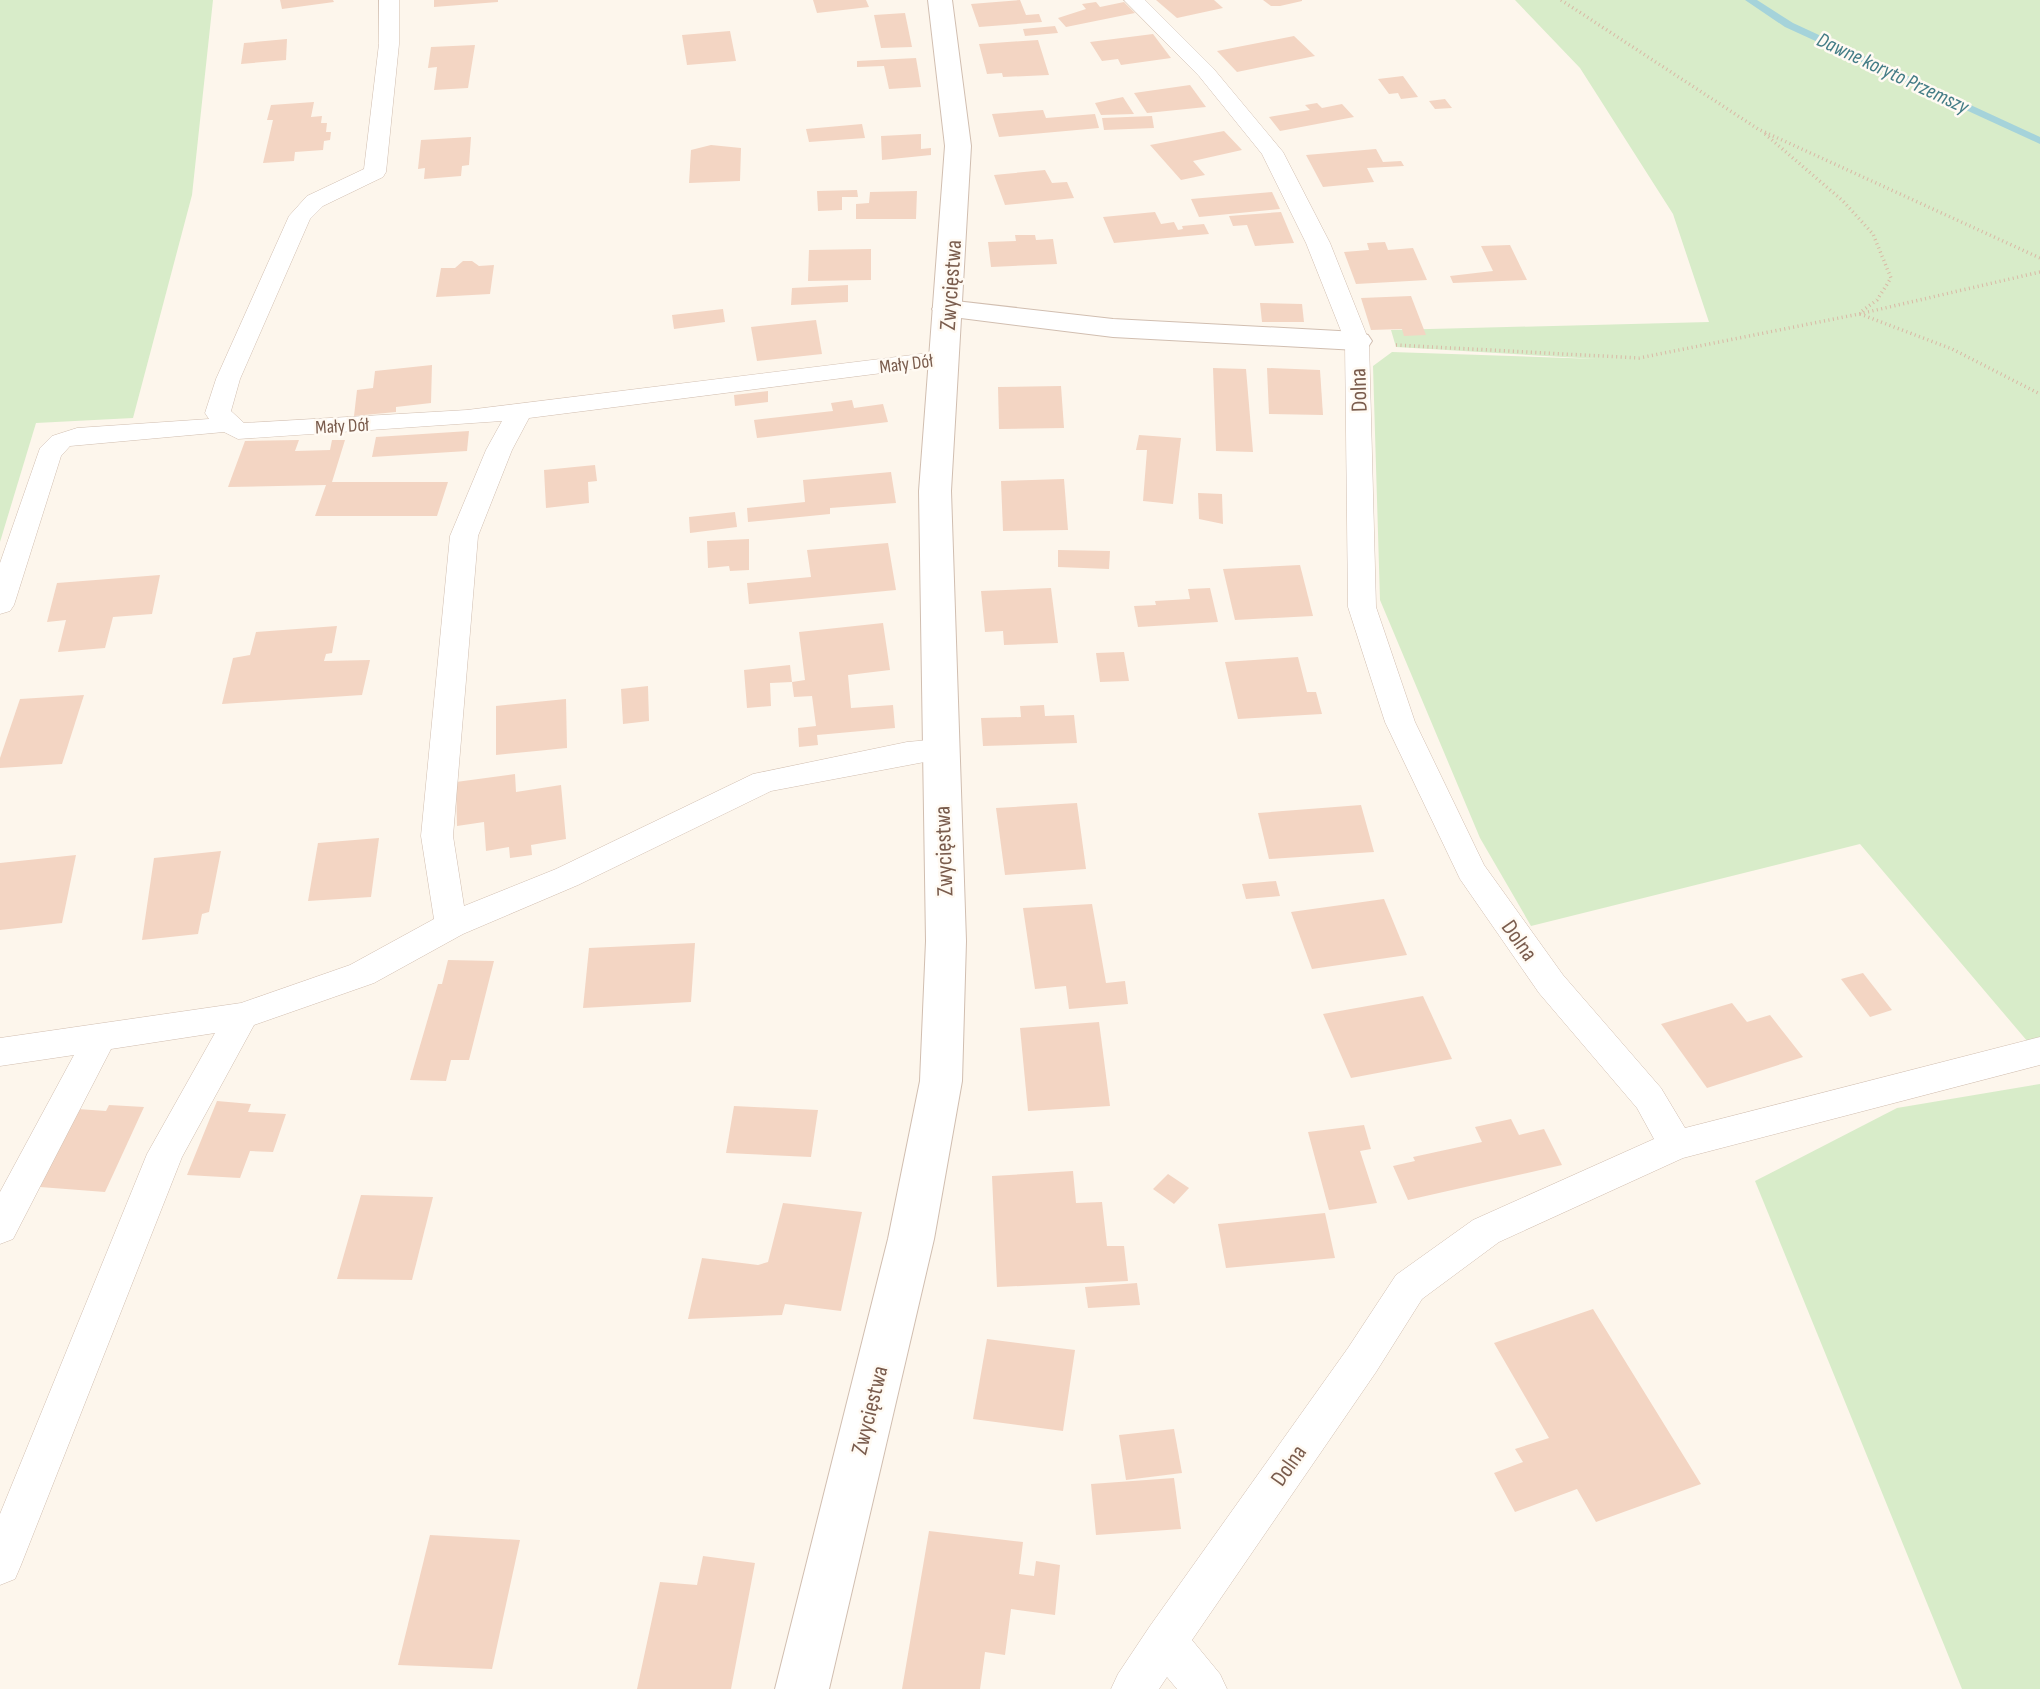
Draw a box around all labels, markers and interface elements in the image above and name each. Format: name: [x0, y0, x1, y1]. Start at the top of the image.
water label: Dawne koryto Przemszy: [1813, 27, 1974, 120]
street label: Zwycięstwa: [934, 239, 968, 331]
street label: Mały Dół: [878, 350, 935, 379]
street label: Dolna: [1344, 368, 1374, 412]
street label: Mały Dół: [315, 414, 370, 439]
street label: Zwycięstwa: [928, 805, 960, 897]
street label: Dolna: [1495, 915, 1543, 967]
street label: Zwycięstwa: [845, 1363, 894, 1457]
street label: Dolna: [1265, 1440, 1313, 1492]

